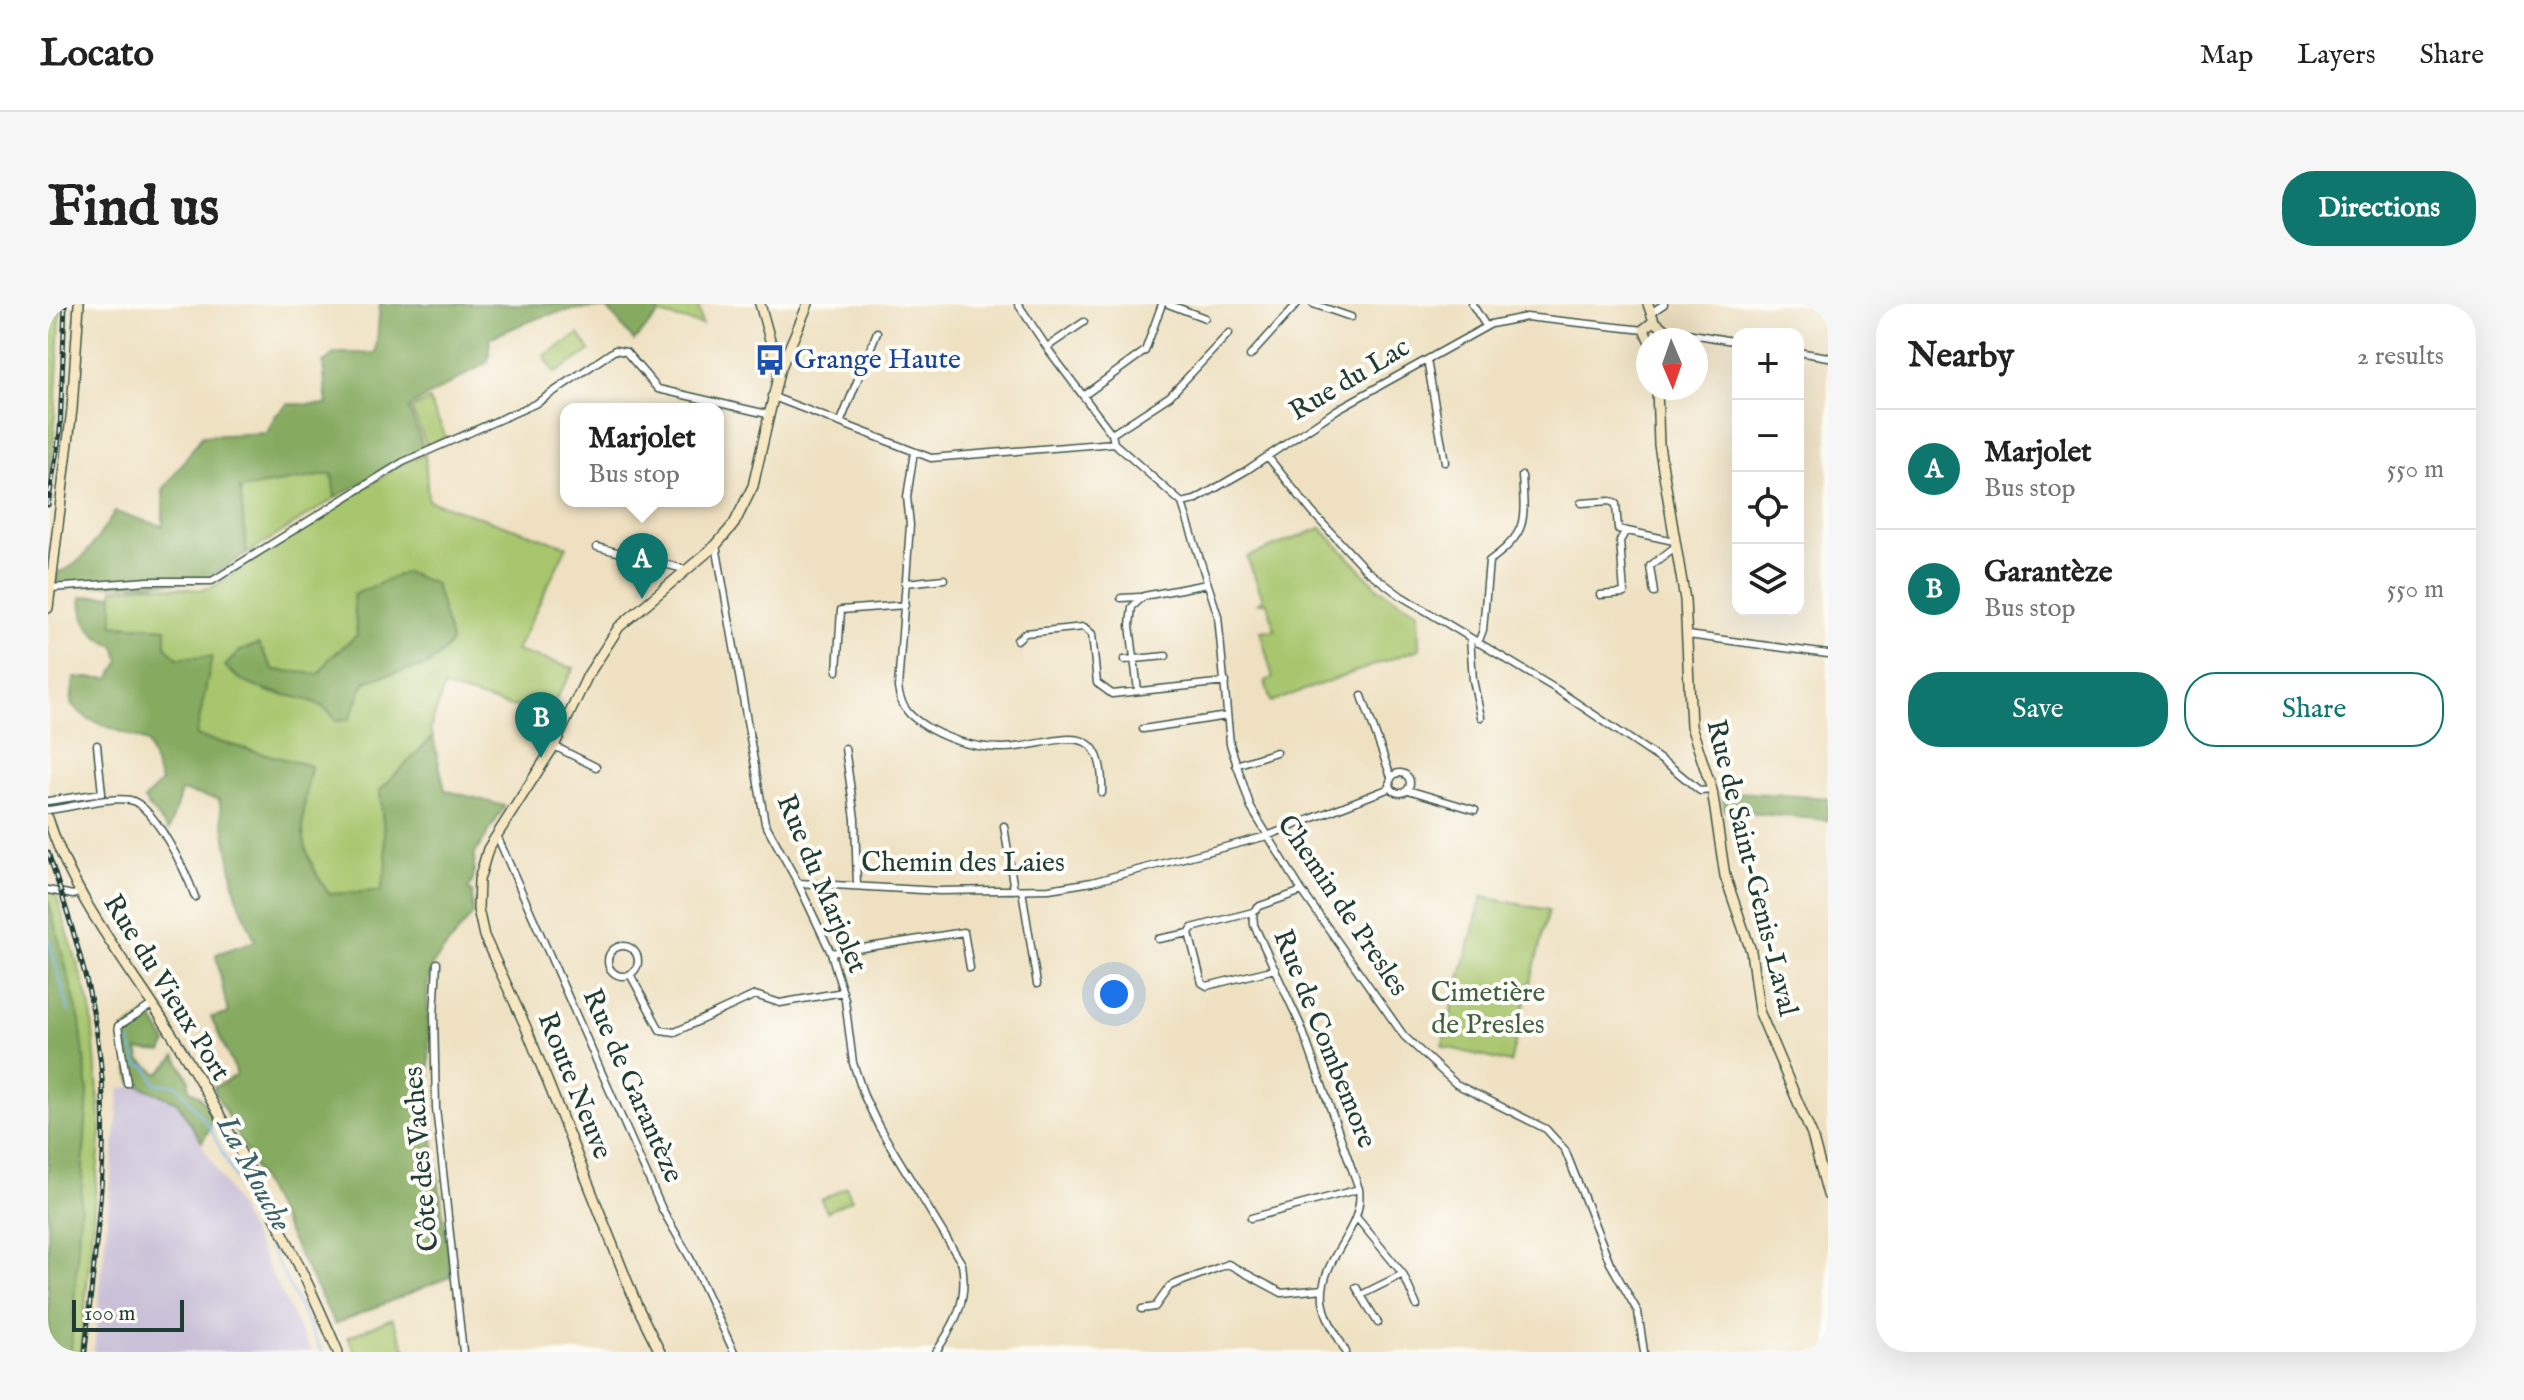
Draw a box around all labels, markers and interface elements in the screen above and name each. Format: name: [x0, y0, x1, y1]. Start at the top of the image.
text: Locato: [40, 31, 154, 79]
text: Map: [2200, 38, 2253, 73]
text: Layers: [2297, 38, 2376, 73]
text: Share: [2420, 38, 2484, 73]
button: Directions: [2282, 171, 2476, 246]
text: Find us: [48, 173, 219, 244]
north arrow: [1636, 328, 1708, 400]
map controls: [1732, 328, 1804, 616]
button: +: [1732, 328, 1804, 400]
street label: Rue du Lac: [1283, 330, 1417, 430]
text: Nearby: [1908, 335, 2014, 378]
text: 2 results: [2357, 340, 2444, 373]
bus stop icon: Grange Haute: [753, 343, 787, 377]
place label: Grange Haute: [794, 343, 961, 378]
button: −: [1732, 400, 1804, 472]
popup: [560, 403, 724, 507]
text: Marjolet: [588, 420, 696, 458]
text: Marjolet: [1984, 434, 2092, 472]
text: A: [1925, 453, 1943, 486]
text: 550 m: [2387, 453, 2444, 486]
text: Bus stop: [588, 458, 680, 491]
button: locate: [1732, 472, 1804, 544]
text: Bus stop: [1984, 472, 2076, 505]
pin: A: [616, 533, 668, 599]
button: layers: [1732, 544, 1804, 616]
text: Garantèze: [1984, 554, 2112, 592]
text: B: [1925, 573, 1943, 606]
text: 550 m: [2387, 573, 2444, 606]
text: Bus stop: [1984, 592, 2076, 625]
button: Save: [1908, 672, 2168, 747]
button: Share: [2184, 672, 2444, 747]
pin: B: [515, 692, 567, 758]
street label: Rue de Saint-Genis-Laval: [1697, 716, 1805, 1020]
street label: Rue du Marjolet: [768, 789, 874, 979]
street label: Chemin de Presles: [1268, 809, 1416, 1003]
street label: Chemin des Laies: [861, 846, 1065, 881]
street label: Rue du Vieux Port: [95, 888, 238, 1088]
street label: Rue de Combemore: [1264, 925, 1384, 1154]
your location: [1094, 974, 1134, 1014]
park label: Cimetière de Presles: [1431, 976, 1546, 1043]
street label: Rue de Garantèze: [574, 984, 690, 1188]
street label: Route Neuve: [529, 1007, 619, 1165]
street label: Côte des Vaches: [396, 1065, 448, 1253]
water label: La Mouche: [206, 1109, 299, 1238]
scale bar: [72, 1296, 184, 1332]
text: 100 m: [84, 1300, 136, 1328]

